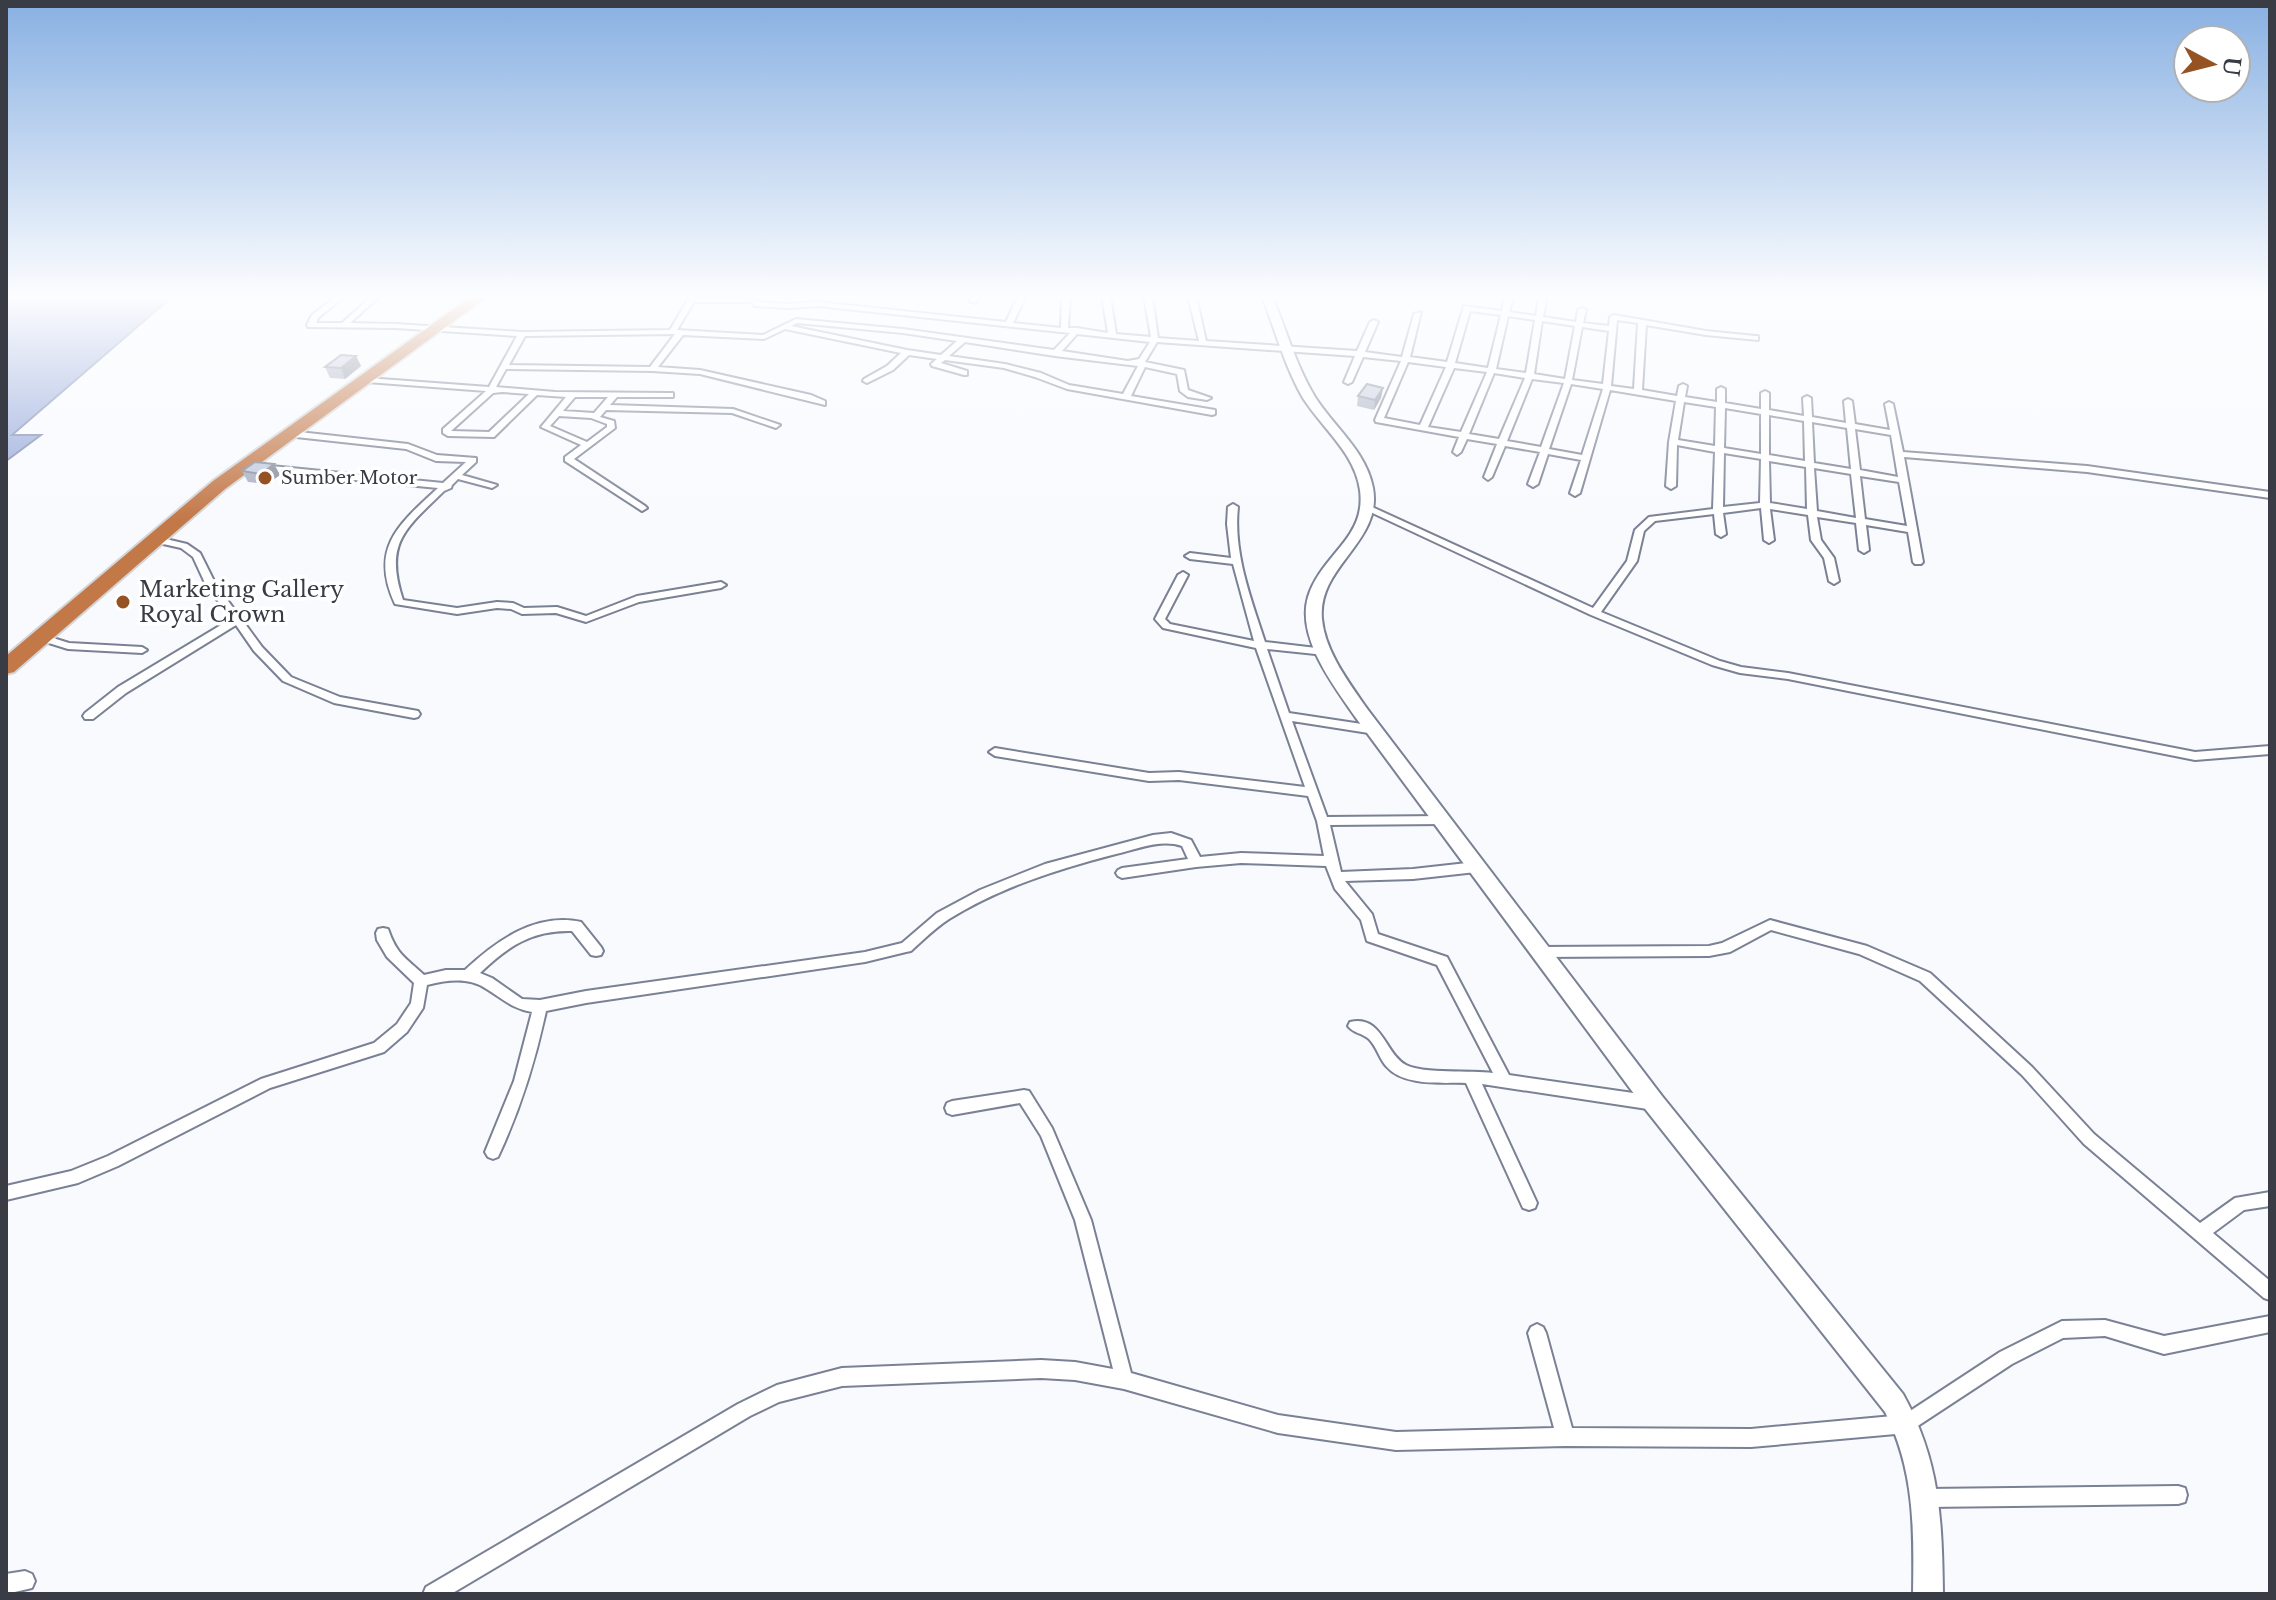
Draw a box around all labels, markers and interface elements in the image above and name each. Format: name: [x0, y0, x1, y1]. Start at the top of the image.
north arrow: [2172, 24, 2252, 104]
text: U: [2217, 55, 2246, 78]
place label: Sumber Motor: [281, 467, 418, 489]
marker: Sumber Motor: [256, 469, 274, 487]
place label: Marketing Gallery Royal Crown: [139, 576, 344, 628]
marker: Marketing Gallery Royal Crown: [114, 593, 132, 611]

